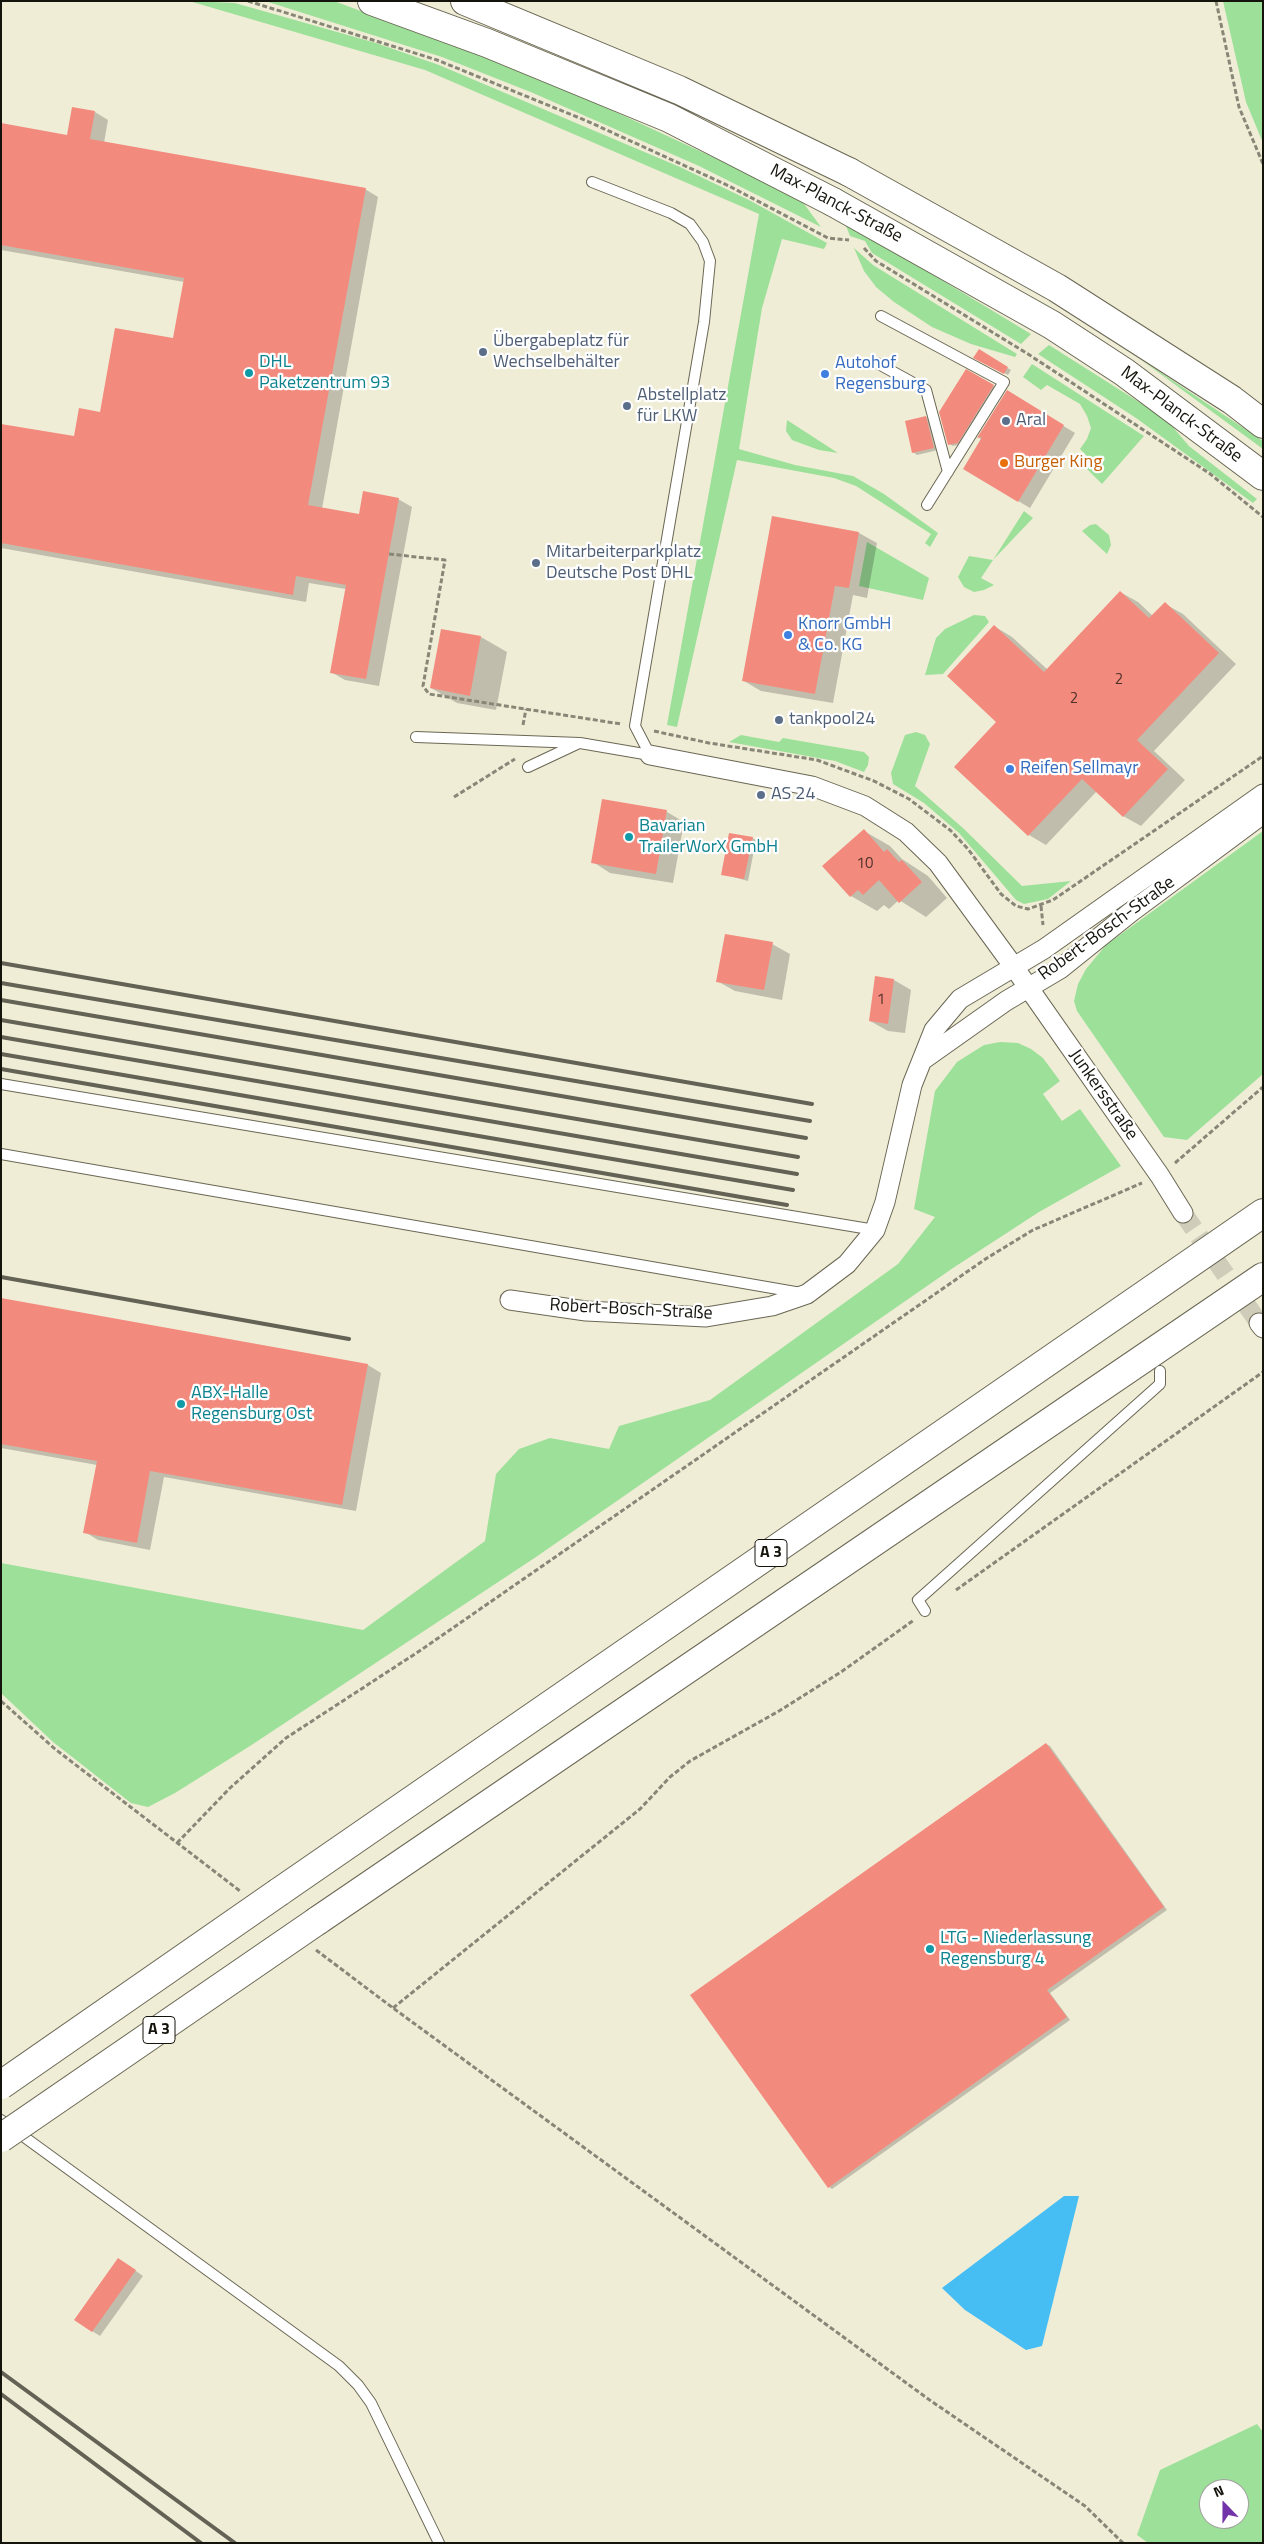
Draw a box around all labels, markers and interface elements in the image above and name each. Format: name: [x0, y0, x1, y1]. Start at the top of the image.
street label: Max-Planck-Straße: [766, 160, 906, 248]
place label: Übergabeplatz für Wechselbehälter: [493, 331, 629, 374]
marker: Übergabeplatz für Wechselbehälter: [477, 346, 489, 358]
place label: DHL Paketzentrum 93: [259, 352, 390, 394]
place label: Autohof Regensburg: [835, 353, 926, 396]
street label: Max-Planck-Straße: [1116, 362, 1246, 468]
marker: DHL Paketzentrum 93: [243, 367, 255, 379]
marker: Autohof Regensburg: [819, 368, 831, 380]
place label: Abstellplatz für LKW: [637, 385, 726, 428]
marker: Abstellplatz für LKW: [621, 400, 633, 412]
place label: Aral: [1016, 410, 1046, 432]
marker: Aral: [1000, 415, 1012, 427]
place label: Burger King: [1014, 452, 1102, 474]
marker: Burger King: [998, 457, 1010, 469]
place label: Mitarbeiterparkplatz Deutsche Post DHL: [546, 542, 701, 584]
marker: Mitarbeiterparkplatz Deutsche Post DHL: [530, 557, 542, 569]
place label: Knorr GmbH & Co. KG: [798, 614, 891, 656]
marker: Knorr GmbH & Co. KG: [782, 629, 794, 641]
house number: 2: [1115, 671, 1123, 689]
house number: 2: [1070, 690, 1078, 708]
place label: tankpool24: [789, 709, 875, 731]
marker: tankpool24: [773, 714, 785, 726]
place label: Reifen Sellmayr: [1020, 758, 1139, 780]
marker: Reifen Sellmayr: [1004, 763, 1016, 775]
place label: AS 24: [771, 784, 815, 806]
marker: AS 24: [755, 789, 767, 801]
place label: Bavarian TrailerWorX GmbH: [639, 816, 778, 859]
marker: Bavarian TrailerWorX GmbH: [623, 831, 635, 843]
house number: 10: [857, 855, 873, 873]
street label: Robert-Bosch-Straße: [1035, 872, 1179, 986]
house number: 1: [877, 991, 885, 1009]
street label: Junkersstraße: [1064, 1045, 1142, 1145]
street label: Robert-Bosch-Straße: [549, 1295, 713, 1325]
place label: ABX-Halle Regensburg Ost: [191, 1383, 312, 1426]
marker: ABX-Halle Regensburg Ost: [175, 1398, 187, 1410]
road number: A 3: [755, 1540, 787, 1566]
place label: LTG - Niederlassung Regensburg 4: [940, 1928, 1091, 1970]
marker: LTG - Niederlassung Regensburg 4: [924, 1943, 936, 1955]
road number: A 3: [143, 2016, 175, 2044]
north arrow: [1199, 2479, 1249, 2529]
text: N: [1210, 2479, 1227, 2502]

